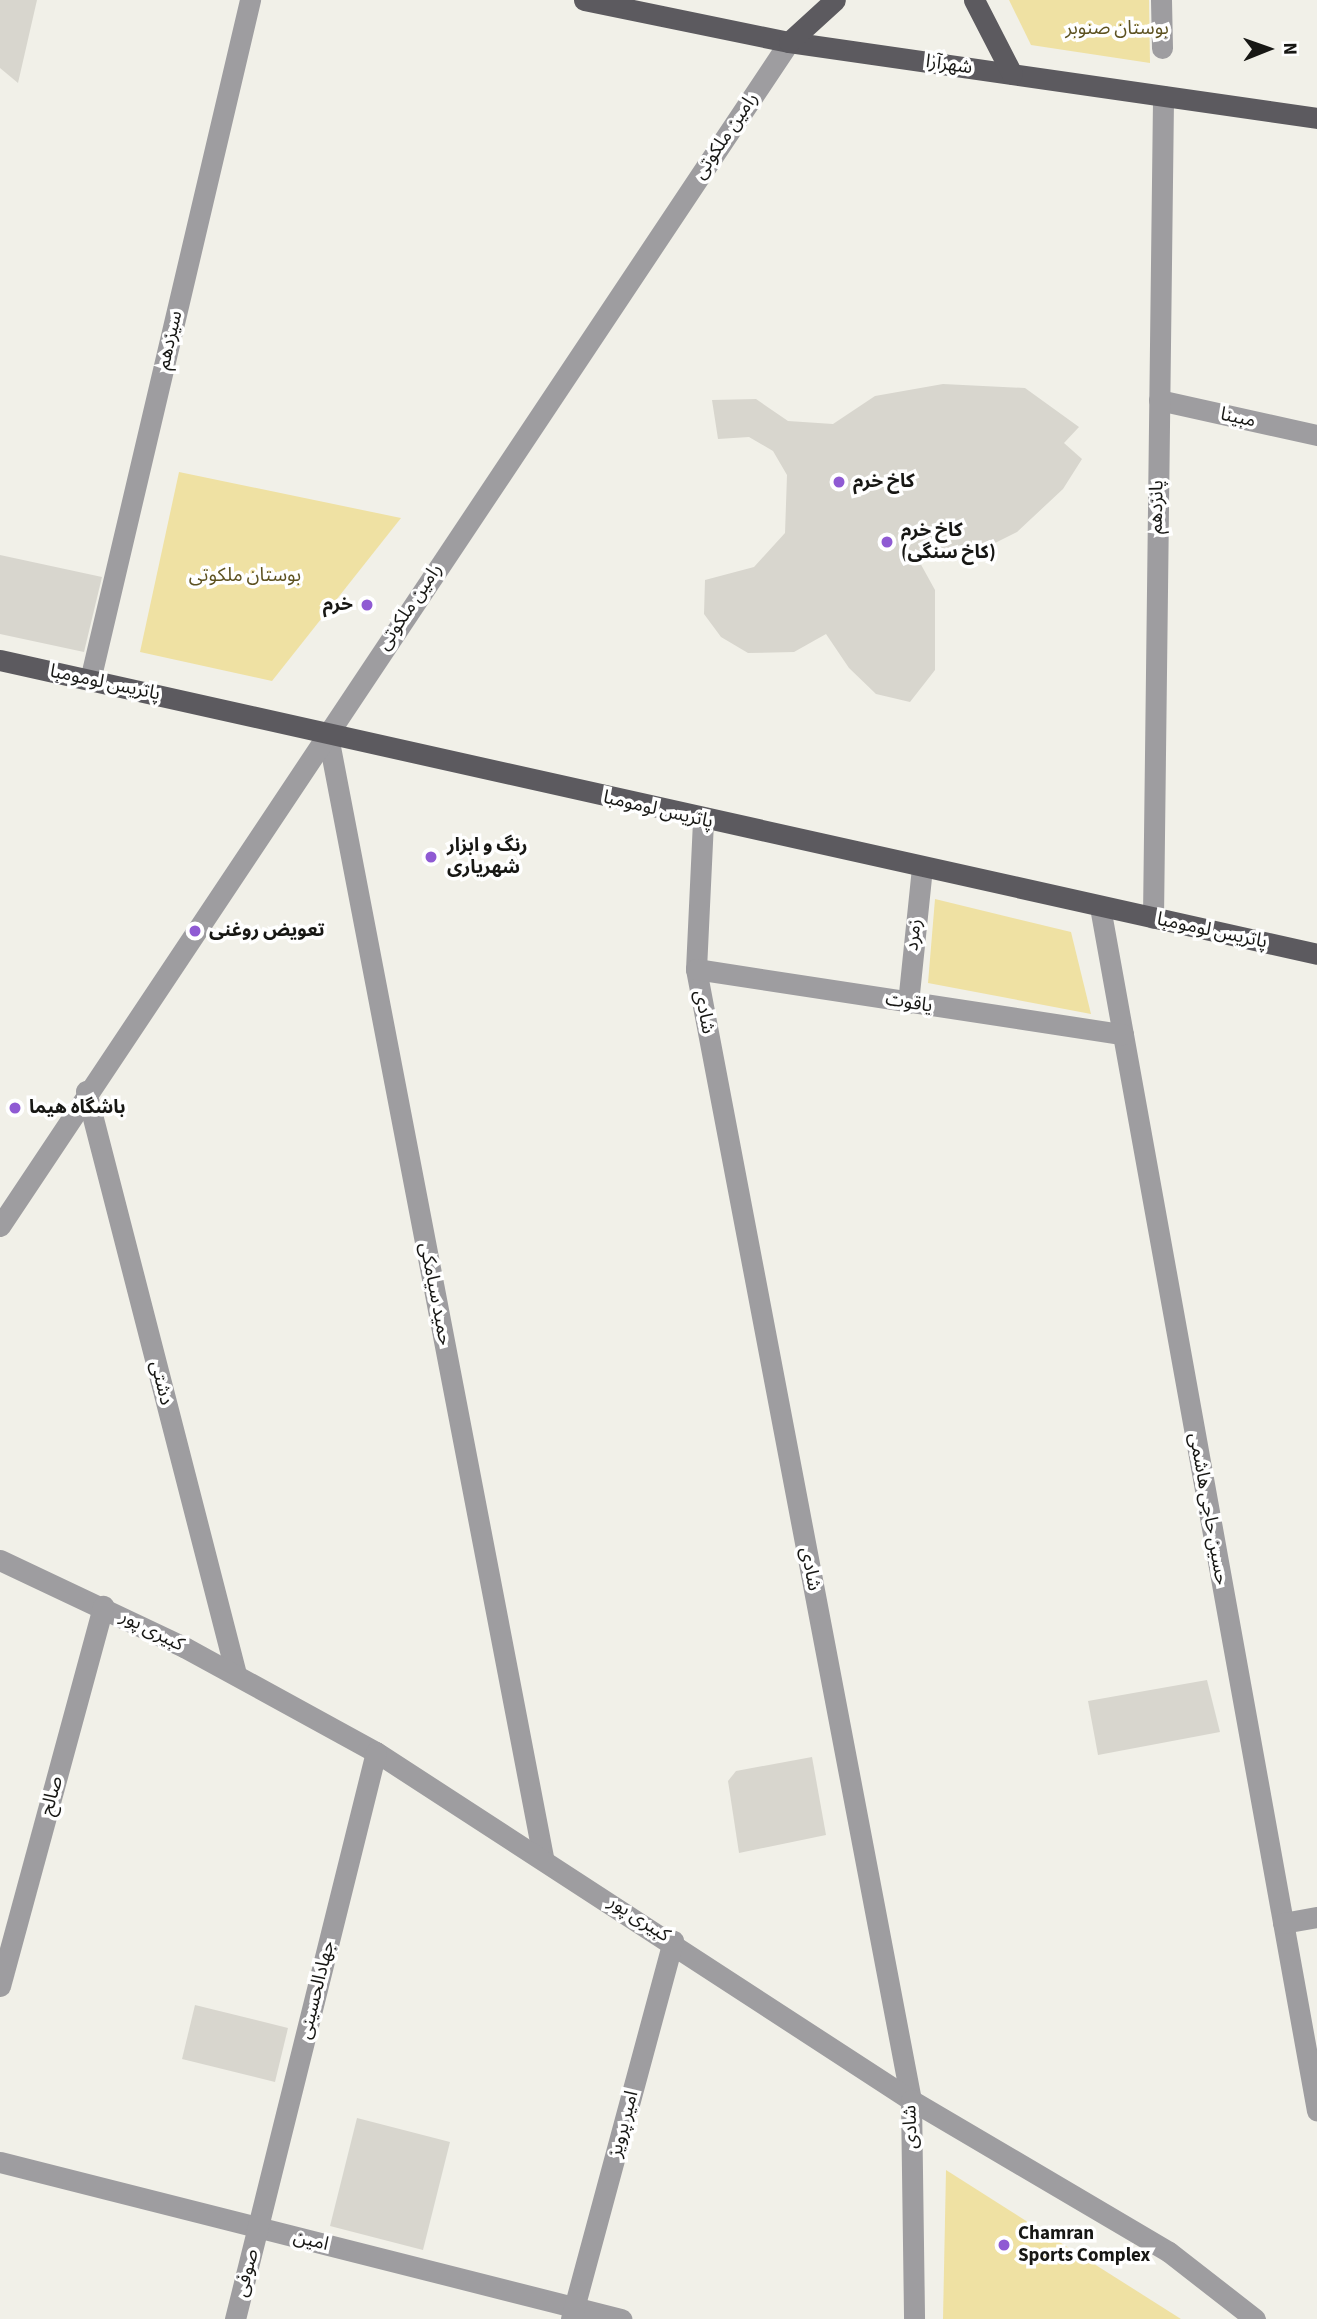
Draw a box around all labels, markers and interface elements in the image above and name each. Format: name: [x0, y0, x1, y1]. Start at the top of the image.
north arrow: [1233, 14, 1303, 84]
park label: بوستان صنوبر: [1065, 18, 1169, 40]
text: N: [1276, 42, 1303, 55]
street label: شهرآرا: [924, 50, 974, 80]
street label: رامین ملکوتی: [689, 88, 763, 184]
street label: سیزدهم: [152, 308, 188, 372]
street label: مبینا: [1218, 403, 1258, 433]
place label: کاخ خرم: [853, 471, 915, 493]
marker: کاخ خرم: [831, 474, 847, 490]
street label: پانزدهم: [1145, 480, 1169, 534]
place label: کاخ خرم (کاخ سنگی): [901, 520, 996, 564]
marker: کاخ خرم (کاخ سنگی): [879, 534, 895, 550]
street label: رامین ملکوتی: [373, 559, 447, 655]
park label: بوستان ملکوتی: [189, 565, 301, 587]
place label: خرم: [323, 594, 353, 616]
marker: خرم: [359, 597, 375, 613]
street label: پاتریس لومومبا: [48, 660, 162, 706]
street label: پاتریس لومومبا: [601, 786, 715, 834]
place label: رنگ و ابزار شهریاری: [447, 835, 528, 879]
marker: رنگ و ابزار شهریاری: [421, 847, 441, 867]
street label: پاتریس لومومبا: [1155, 908, 1269, 954]
street label: زمرد: [901, 918, 927, 952]
place label: تعویض روغنی: [209, 920, 325, 942]
marker: تعویض روغنی: [187, 923, 203, 939]
street label: شادی: [689, 988, 719, 1036]
street label: یاقوت: [884, 988, 934, 1018]
place label: باشگاه هیما: [29, 1097, 125, 1119]
marker: باشگاه هیما: [7, 1100, 23, 1116]
street label: حمید سیامکی: [414, 1241, 456, 1347]
street label: دشتی: [144, 1358, 178, 1408]
street label: حسین حاجی هاشمی: [1183, 1431, 1233, 1587]
street label: شادی: [795, 1545, 825, 1593]
street label: کبیری پور: [116, 1605, 188, 1657]
street label: صالح: [36, 1774, 68, 1818]
street label: کبیری پور: [604, 1891, 674, 1947]
street label: جهادالحسینی: [294, 1938, 340, 2042]
street label: امیر پرویز: [604, 2088, 644, 2160]
street label: شادی: [899, 2105, 923, 2149]
place label: Chamran Sports Complex: [1018, 2223, 1150, 2267]
street label: امین: [291, 2226, 331, 2256]
marker: Chamran Sports Complex: [996, 2237, 1012, 2253]
street label: صوفی: [230, 2247, 264, 2299]

